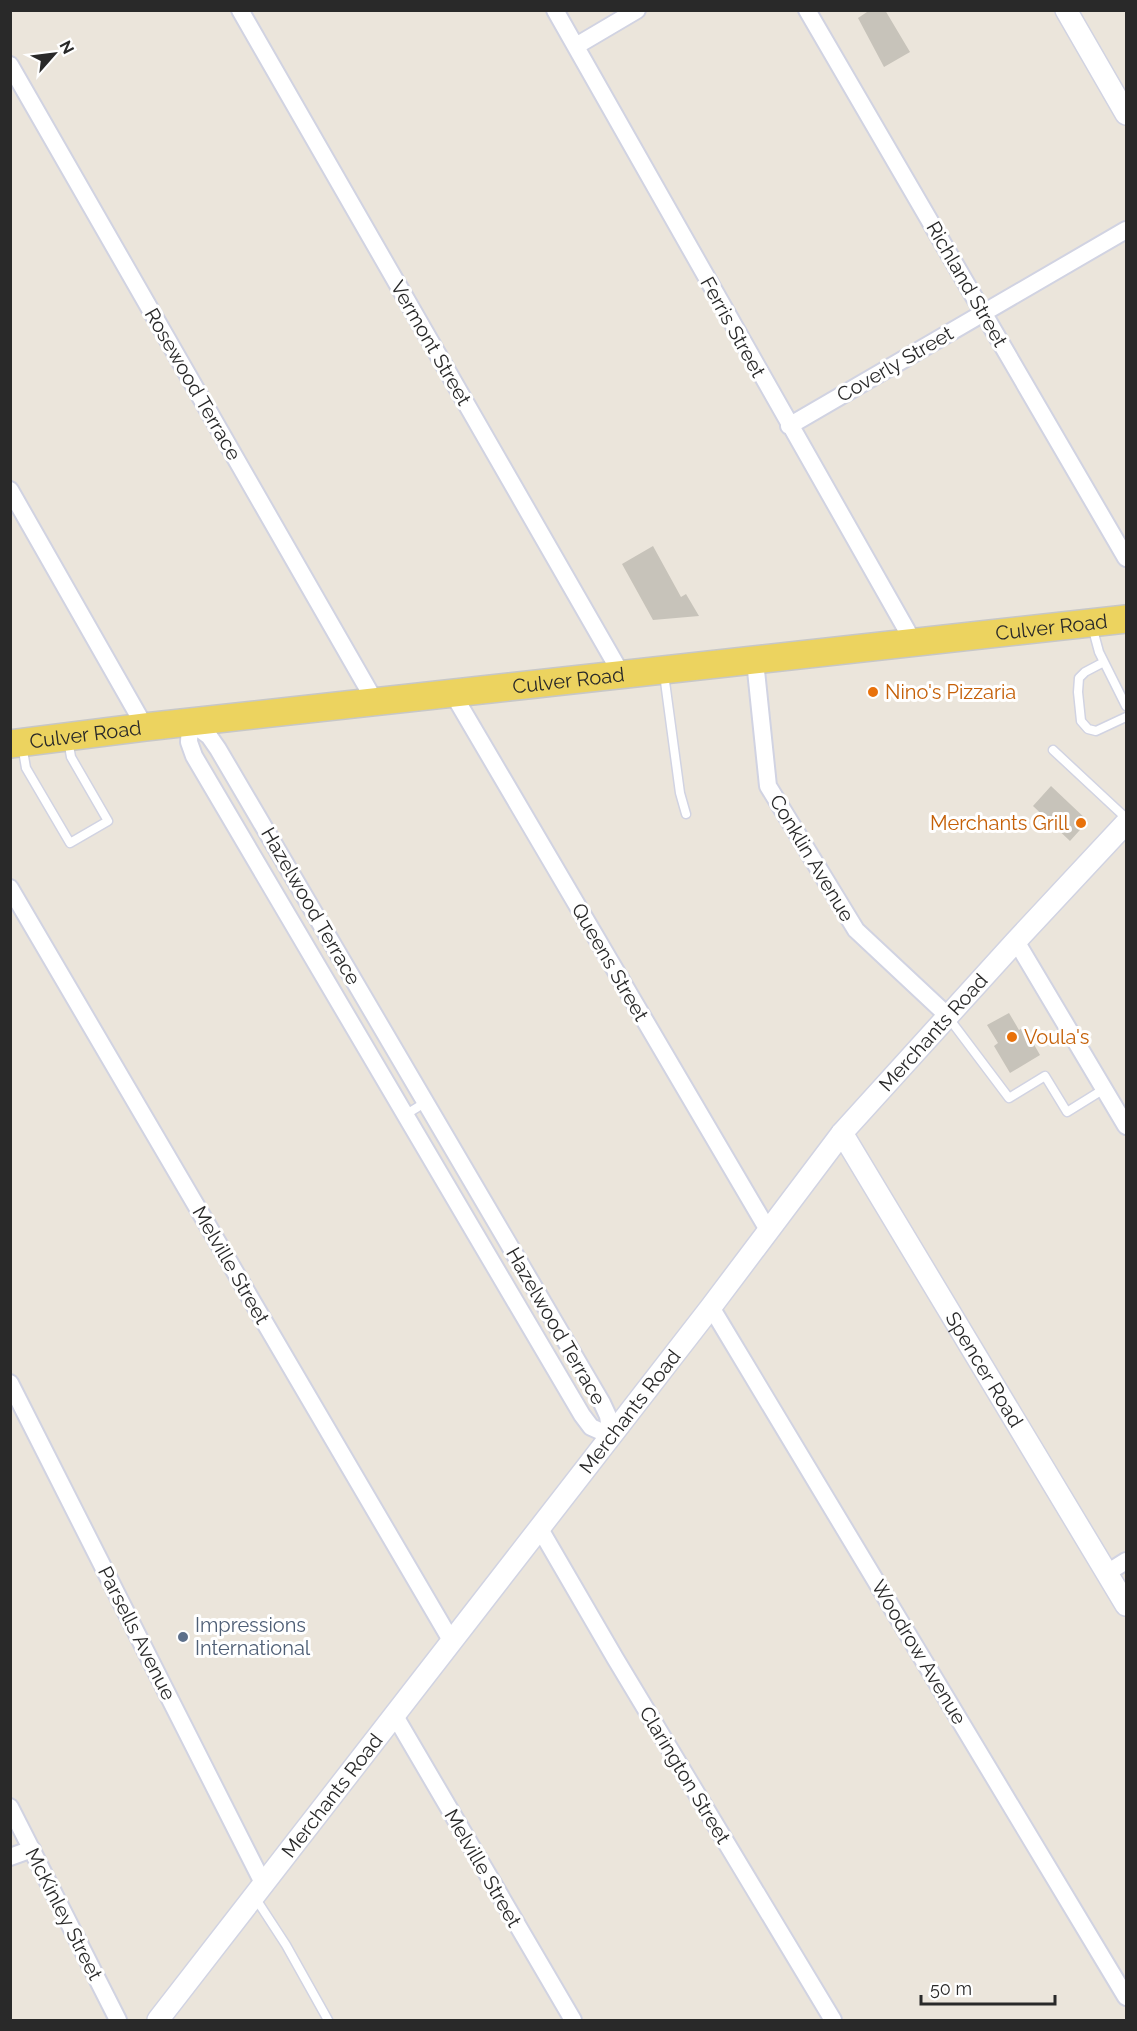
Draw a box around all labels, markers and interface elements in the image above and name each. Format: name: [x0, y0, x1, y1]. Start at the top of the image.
north arrow: [24, 24, 84, 84]
text: N: [56, 37, 78, 57]
street label: Richland Street: [921, 217, 1013, 351]
street label: Ferris Street: [695, 272, 771, 382]
street label: Vermont Street: [386, 276, 477, 410]
street label: Rosewood Terrace: [140, 304, 246, 465]
street label: Coverly Street: [833, 321, 958, 407]
street label: Culver Road: [994, 609, 1109, 645]
street label: Culver Road: [511, 662, 626, 698]
place label: Nino's Pizzaria: [885, 680, 1016, 704]
marker: Nino's Pizzaria: [866, 685, 880, 699]
street label: Culver Road: [28, 716, 143, 753]
street label: Conklin Avenue: [765, 790, 860, 926]
place label: Merchants Grill: [930, 811, 1070, 835]
marker: Merchants Grill: [1074, 816, 1088, 830]
street label: Hazelwood Terrace: [256, 823, 366, 989]
street label: Queens Street: [567, 899, 654, 1026]
street label: Merchants Road: [874, 969, 993, 1096]
place label: Voula's: [1024, 1025, 1090, 1049]
marker: Voula's: [1005, 1030, 1019, 1044]
street label: Melville Street: [188, 1202, 275, 1329]
street label: Hazelwood Terrace: [501, 1243, 611, 1409]
street label: Spencer Road: [940, 1308, 1028, 1431]
street label: Merchants Road: [574, 1345, 685, 1478]
street label: Parsells Avenue: [93, 1562, 181, 1704]
street label: Woodrow Avenue: [866, 1575, 972, 1729]
place label: Impressions International: [195, 1613, 311, 1660]
marker: Impressions International: [176, 1630, 190, 1644]
street label: Clarington Street: [635, 1702, 736, 1848]
street label: Merchants Road: [276, 1729, 388, 1862]
street label: Melville Street: [440, 1805, 527, 1932]
street label: McKinley Street: [20, 1844, 108, 1984]
scale bar: [921, 1968, 1054, 2006]
text: 50 m: [930, 1978, 972, 1999]

